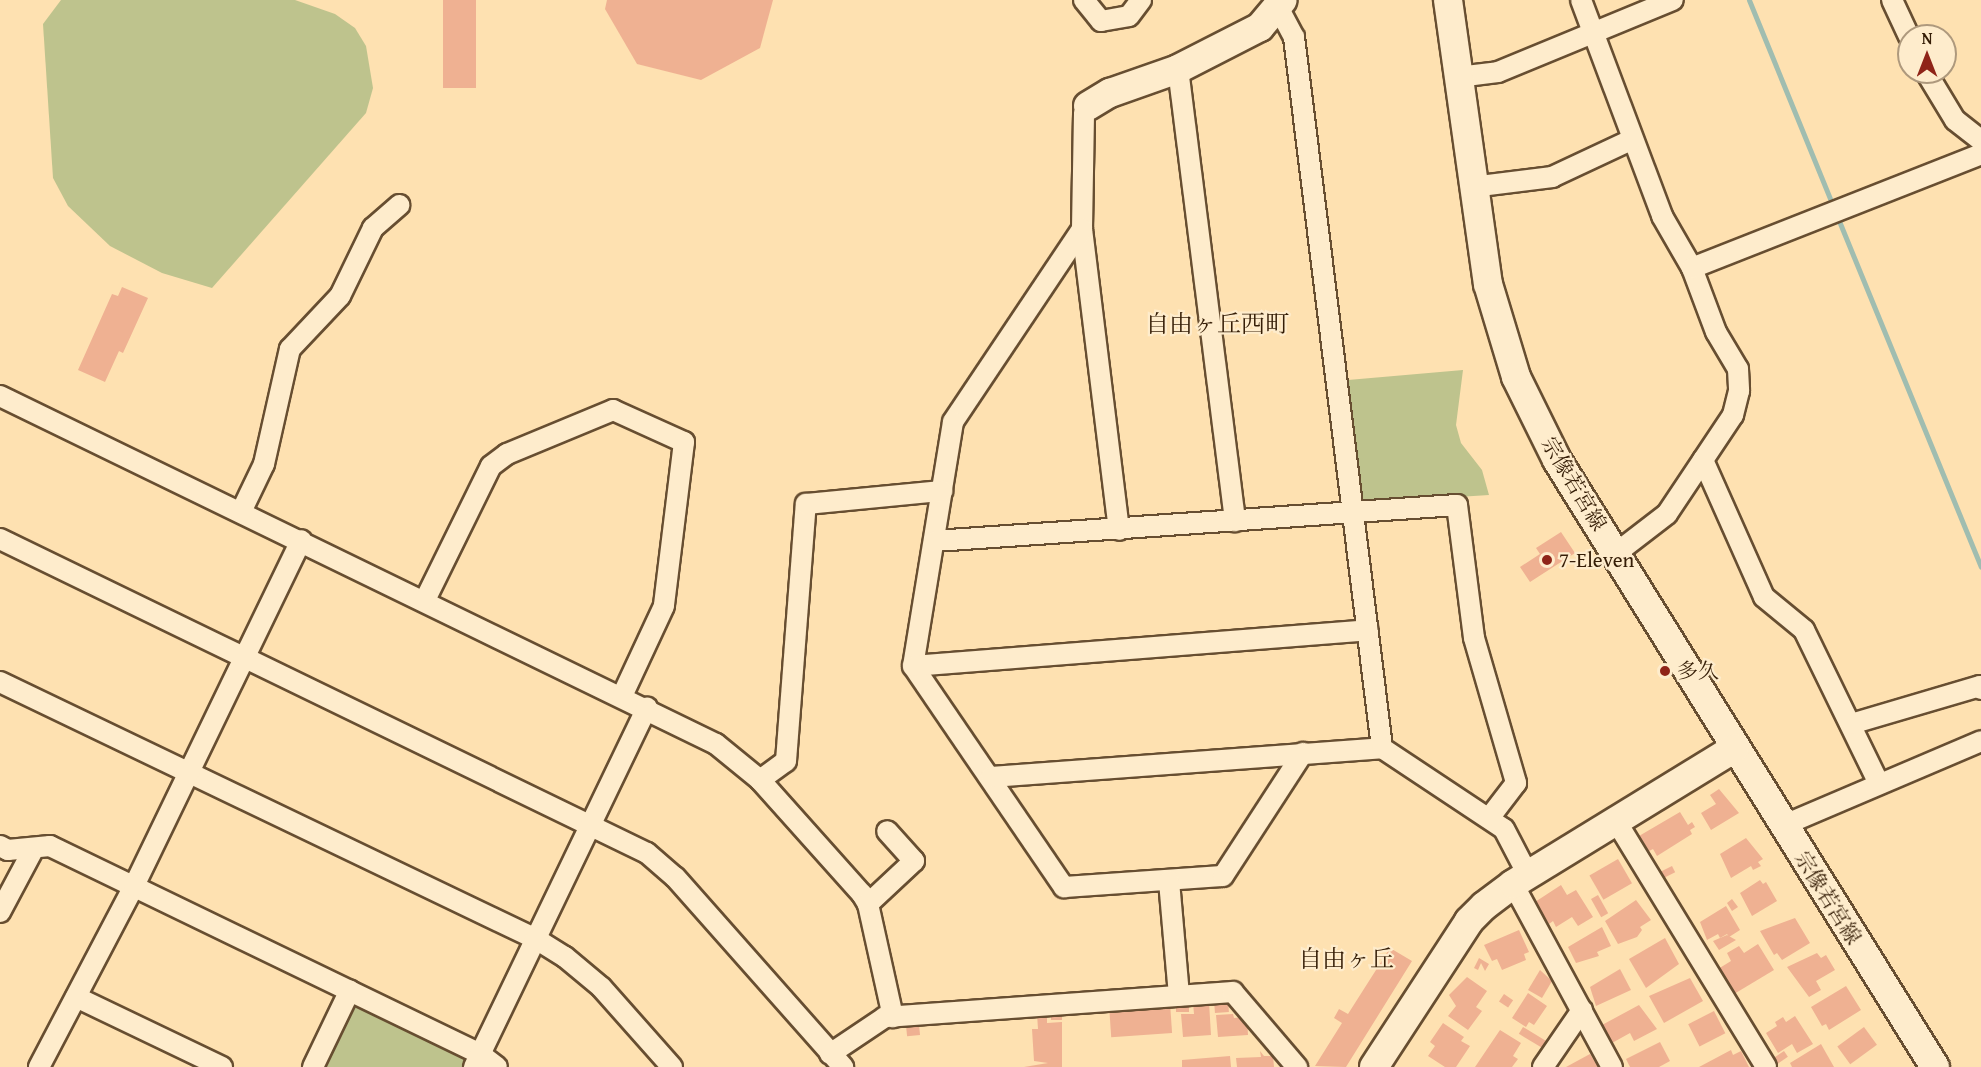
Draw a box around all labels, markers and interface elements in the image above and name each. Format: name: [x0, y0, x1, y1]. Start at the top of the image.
north arrow: [1897, 24, 1957, 84]
text: N: [1922, 26, 1932, 50]
district label: 自由ヶ丘西町: [1145, 310, 1289, 338]
street label: 宗像若宮線: [1536, 433, 1612, 535]
place label: 7-Eleven: [1559, 547, 1634, 573]
marker: 7-Eleven: [1540, 553, 1554, 567]
place label: 多久: [1677, 658, 1719, 684]
marker: 多久: [1658, 664, 1672, 678]
street label: 宗像若宮線: [1789, 847, 1867, 949]
district label: 自由ヶ丘: [1298, 945, 1394, 973]

